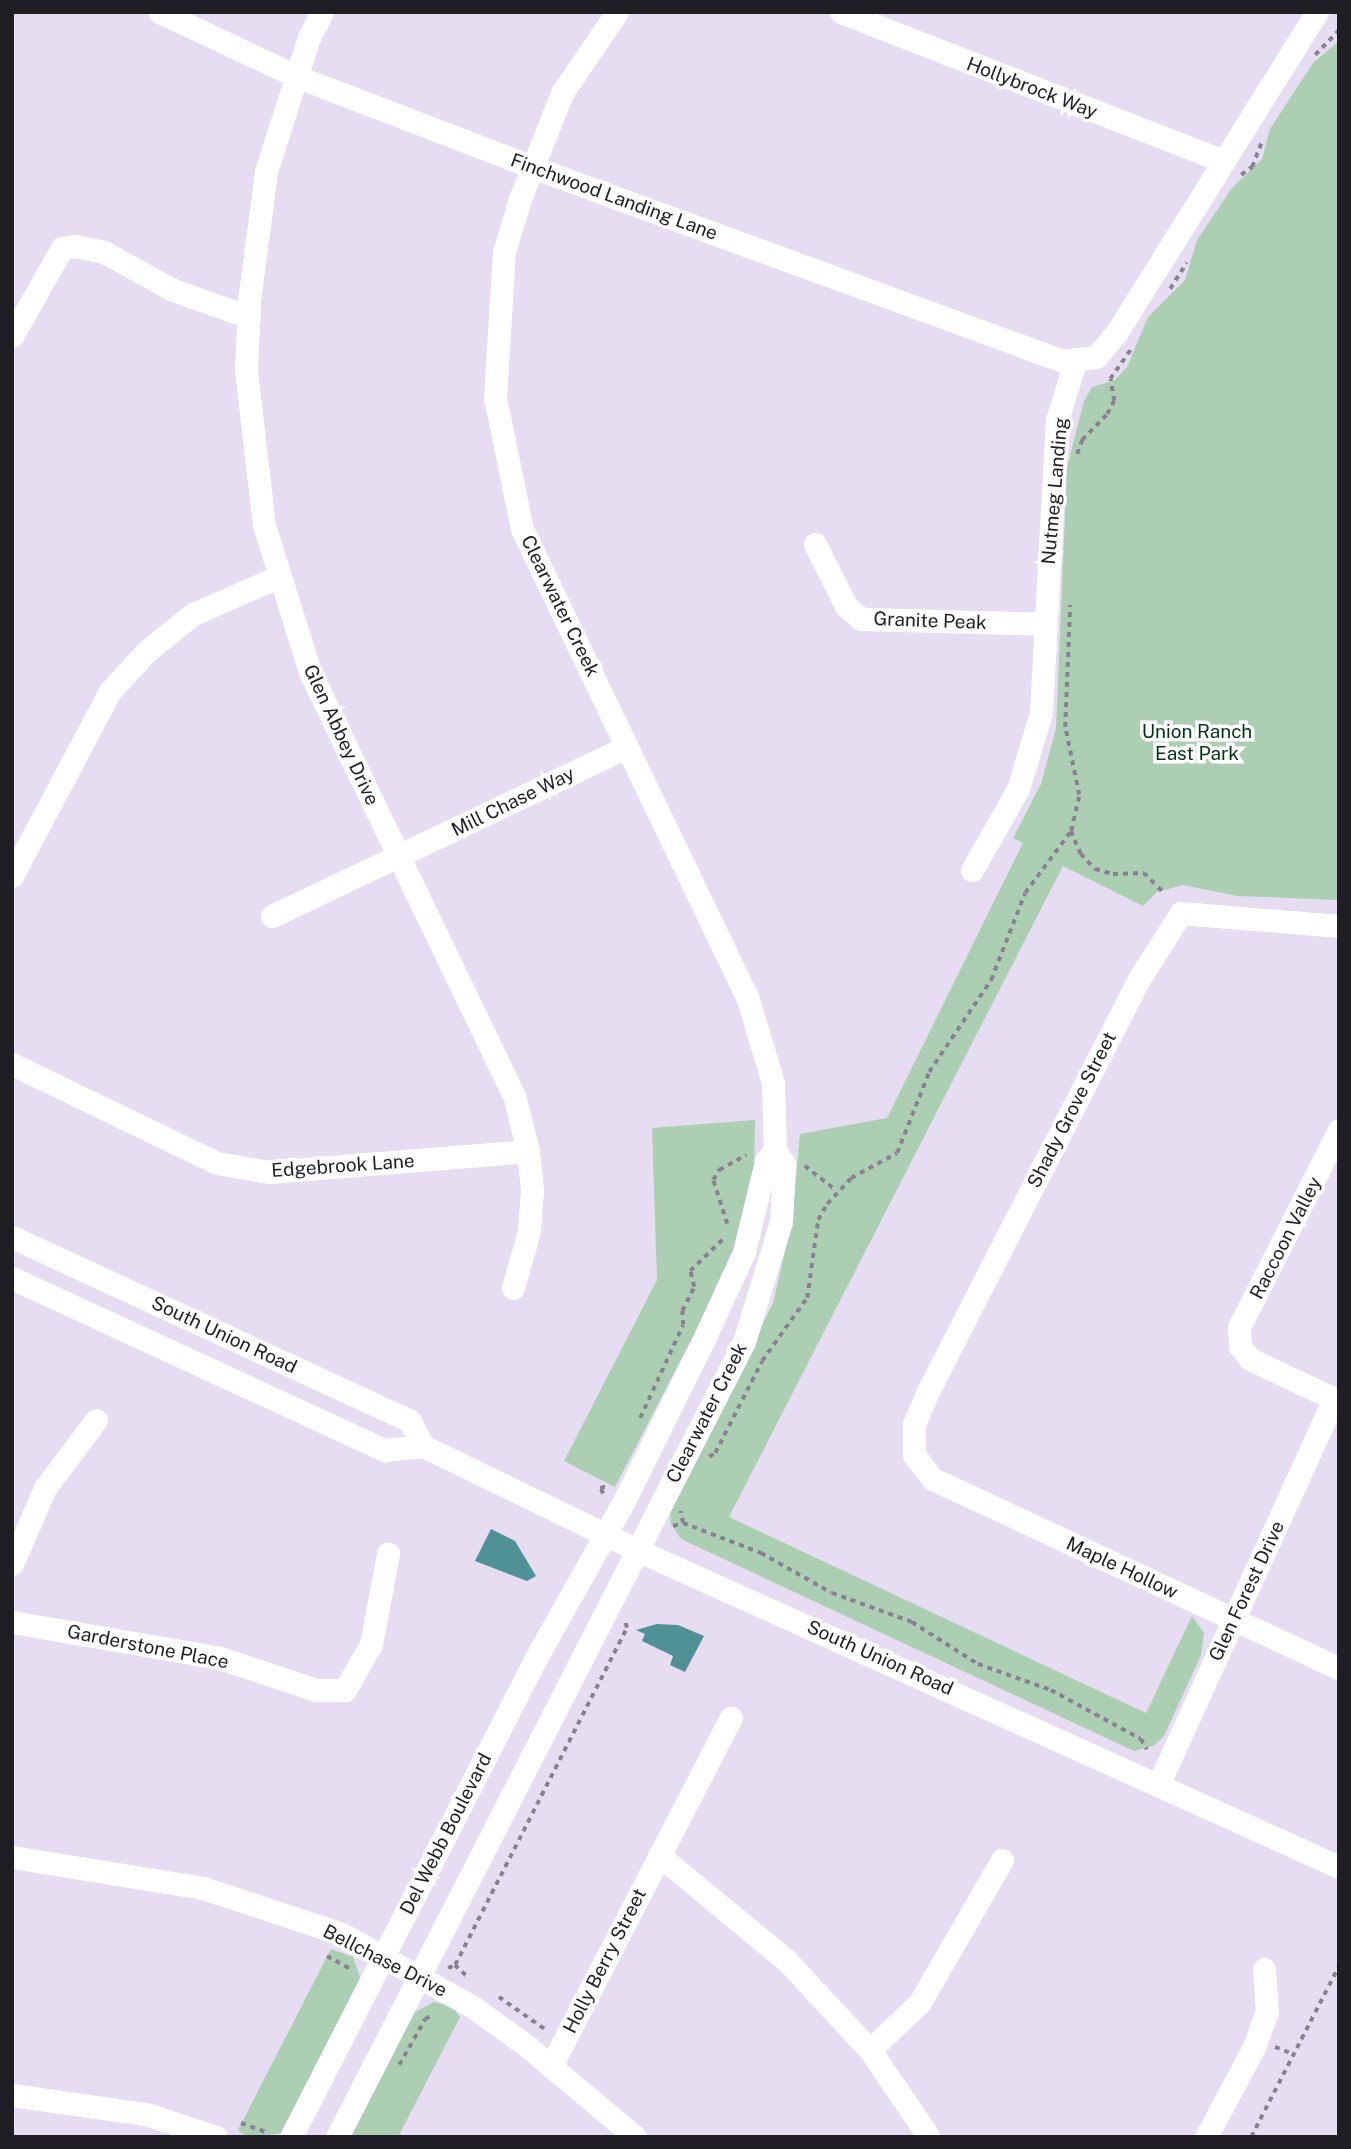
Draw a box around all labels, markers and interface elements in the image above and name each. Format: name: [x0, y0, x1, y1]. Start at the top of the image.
street label: Hollybrock Way: [963, 53, 1101, 123]
street label: Finchwood Landing Lane: [507, 149, 721, 245]
street label: Nutmeg Landing: [1037, 417, 1073, 565]
street label: Clearwater Creek: [516, 532, 604, 680]
street label: Granite Peak: [873, 608, 987, 634]
street label: Glen Abbey Drive: [298, 661, 384, 809]
park label: Union Ranch East Park: [1142, 721, 1252, 765]
street label: Mill Chase Way: [448, 762, 578, 842]
street label: Shady Grove Street: [1023, 1028, 1121, 1192]
street label: Edgebrook Lane: [271, 1150, 415, 1182]
street label: Raccoon Valley: [1245, 1173, 1327, 1303]
street label: South Union Road: [148, 1291, 300, 1379]
street label: Clearwater Creek: [662, 1339, 752, 1487]
street label: Glen Forest Drive: [1205, 1517, 1289, 1665]
street label: Maple Hollow: [1063, 1532, 1181, 1604]
street label: South Union Road: [803, 1616, 957, 1700]
street label: Garderstone Place: [65, 1620, 231, 1674]
street label: Del Webb Boulevard: [395, 1749, 497, 1919]
street label: Holly Berry Street: [559, 1885, 651, 2037]
street label: Bellchase Drive: [319, 1920, 451, 2002]

